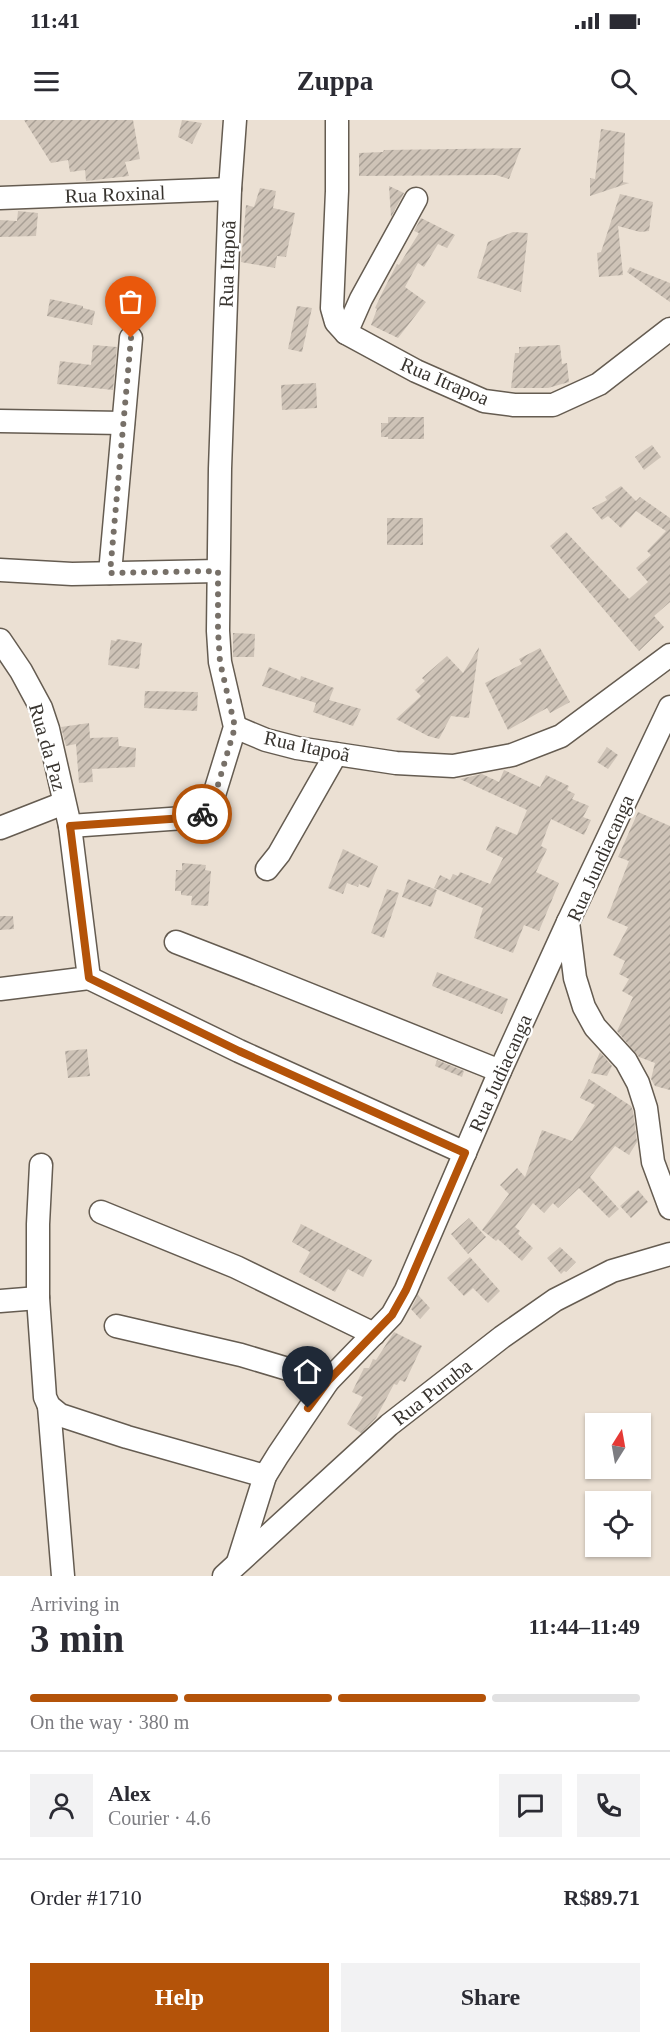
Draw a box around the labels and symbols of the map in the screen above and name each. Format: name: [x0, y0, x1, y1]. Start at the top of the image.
street label: Rua Roxinal: [64, 181, 166, 207]
street label: Rua Itapoã: [214, 220, 241, 308]
pin: [105, 276, 156, 338]
street label: Rua Itrapoa: [397, 353, 493, 410]
street label: Rua da Paz: [25, 701, 71, 793]
street label: Rua Itapoã: [262, 726, 352, 767]
courier: [172, 784, 232, 844]
street label: Rua Jundiacanga: [562, 791, 639, 925]
street label: Rua Judiacanga: [464, 1011, 537, 1135]
pin: [282, 1346, 333, 1408]
street label: Rua Puruba: [388, 1354, 476, 1430]
north arrow: [585, 1413, 651, 1479]

